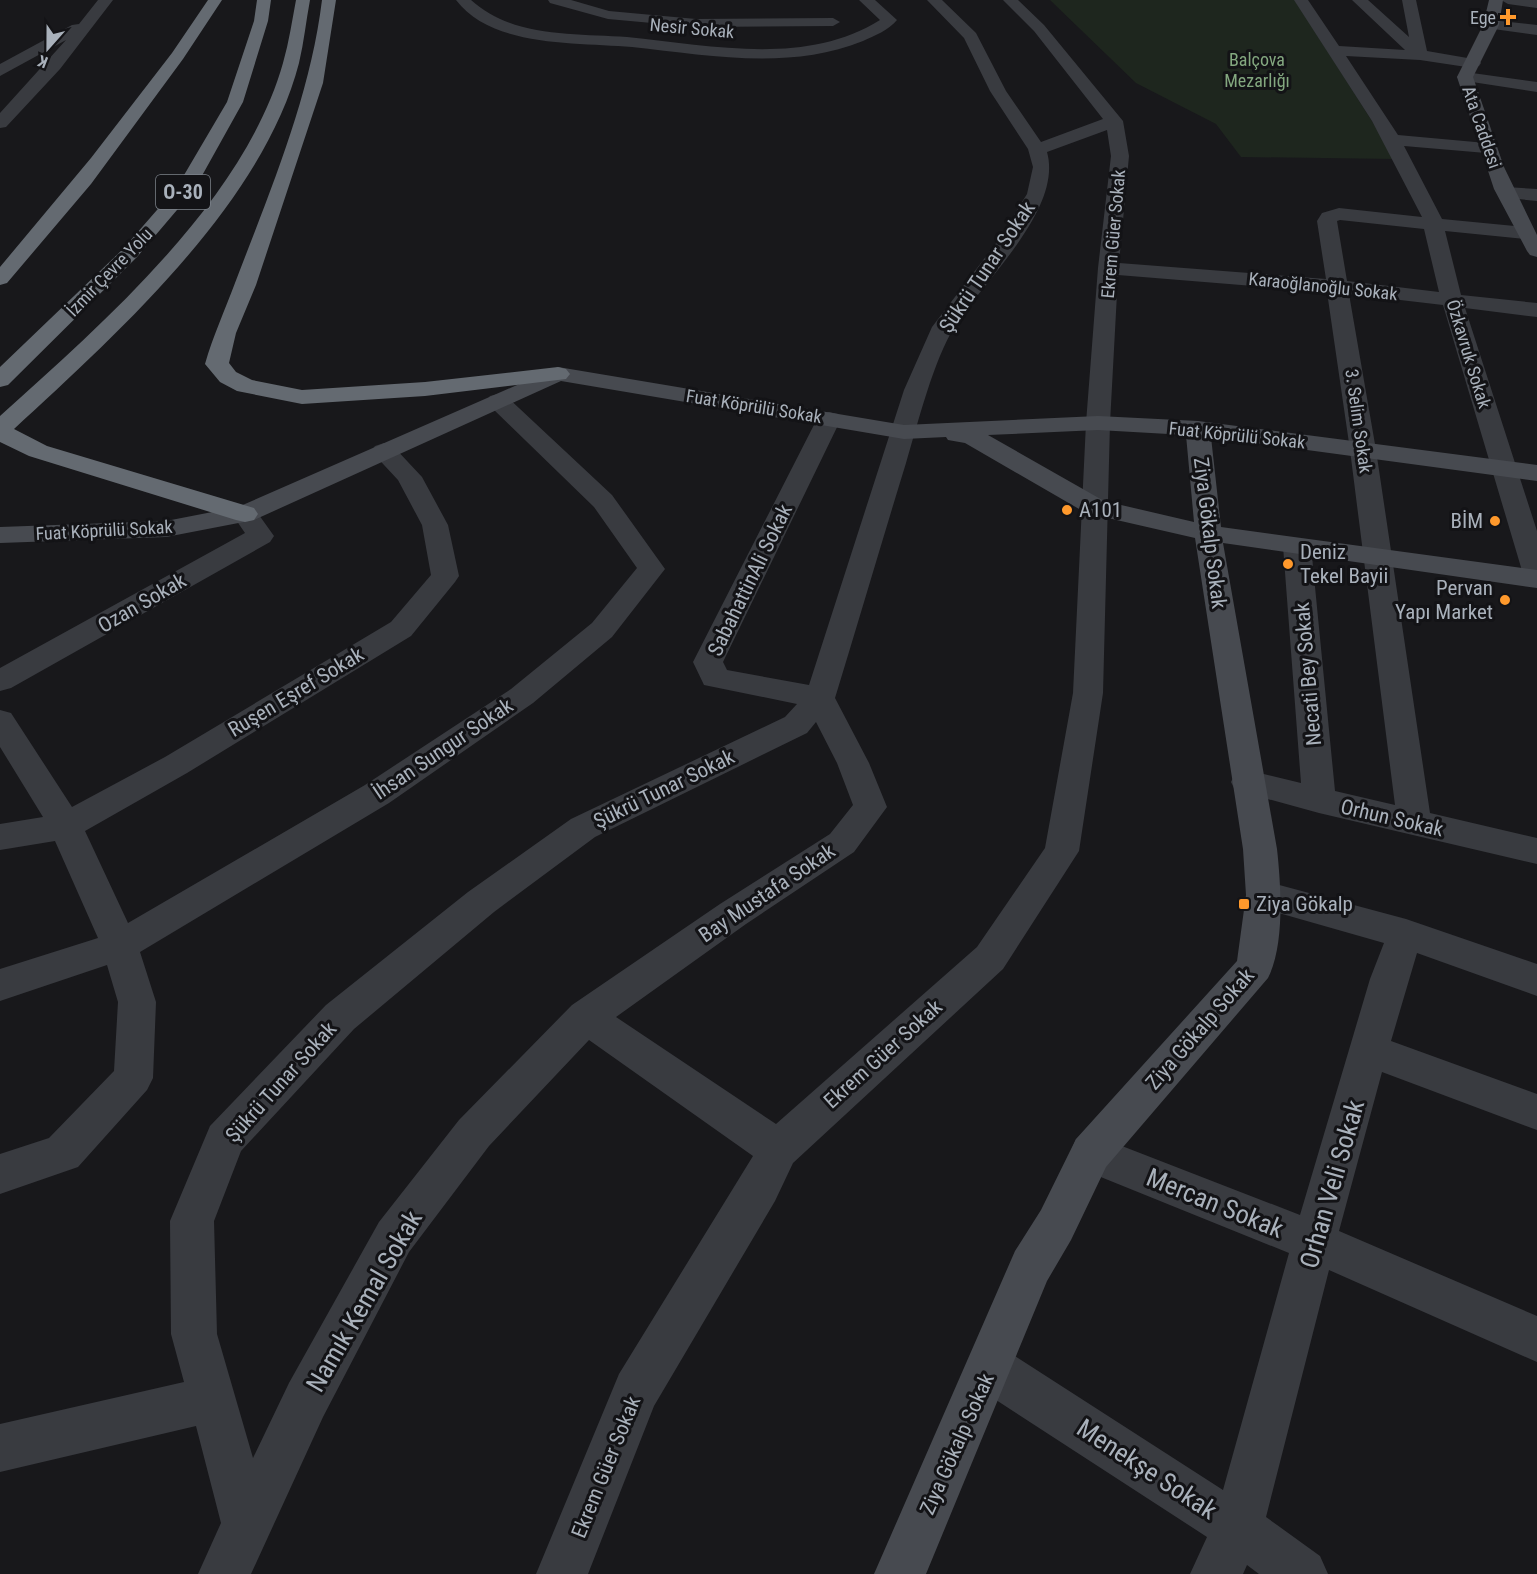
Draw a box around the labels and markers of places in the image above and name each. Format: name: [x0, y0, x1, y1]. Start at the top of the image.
place label: Ege: [1470, 7, 1496, 28]
marker: Ege: [1501, 10, 1515, 24]
place label: A101: [1079, 498, 1122, 522]
marker: A101: [1060, 503, 1074, 517]
place label: BİM: [1450, 509, 1483, 533]
marker: BİM: [1488, 514, 1502, 528]
place label: Deniz Tekel Bayii: [1300, 540, 1388, 588]
marker: Deniz Tekel Bayii: [1281, 557, 1295, 571]
place label: Pervan Yapı Market: [1395, 576, 1493, 624]
marker: Pervan Yapı Market: [1498, 593, 1512, 607]
place label: Ziya Gökalp: [1256, 892, 1353, 916]
marker: Ziya Gökalp: [1237, 897, 1251, 911]

